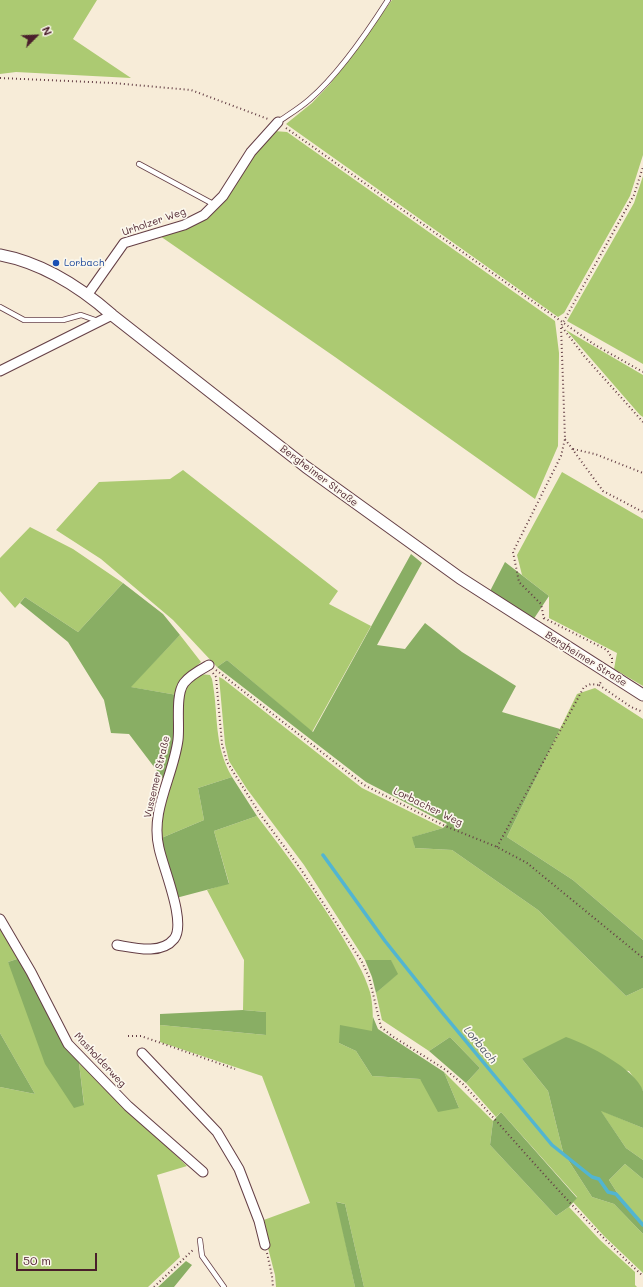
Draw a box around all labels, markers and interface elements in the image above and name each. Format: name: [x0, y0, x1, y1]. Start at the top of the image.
north arrow: [16, 16, 56, 56]
text: N: [39, 24, 56, 38]
street label: Urholzer Weg: [121, 206, 187, 238]
place label: Lorbach: [64, 257, 104, 269]
marker: Lorbach: [51, 258, 61, 268]
street label: Bergheimer Straße: [278, 443, 360, 509]
street label: Bergheimer Straße: [543, 629, 629, 689]
street label: Vussemer Straße: [142, 735, 172, 819]
street label: Lorbacher Weg: [391, 785, 465, 829]
water label: Lorbach: [461, 1024, 499, 1066]
street label: Masholderweg: [72, 1030, 128, 1090]
scale bar: [18, 1245, 99, 1271]
text: 50 m: [23, 1252, 51, 1268]

